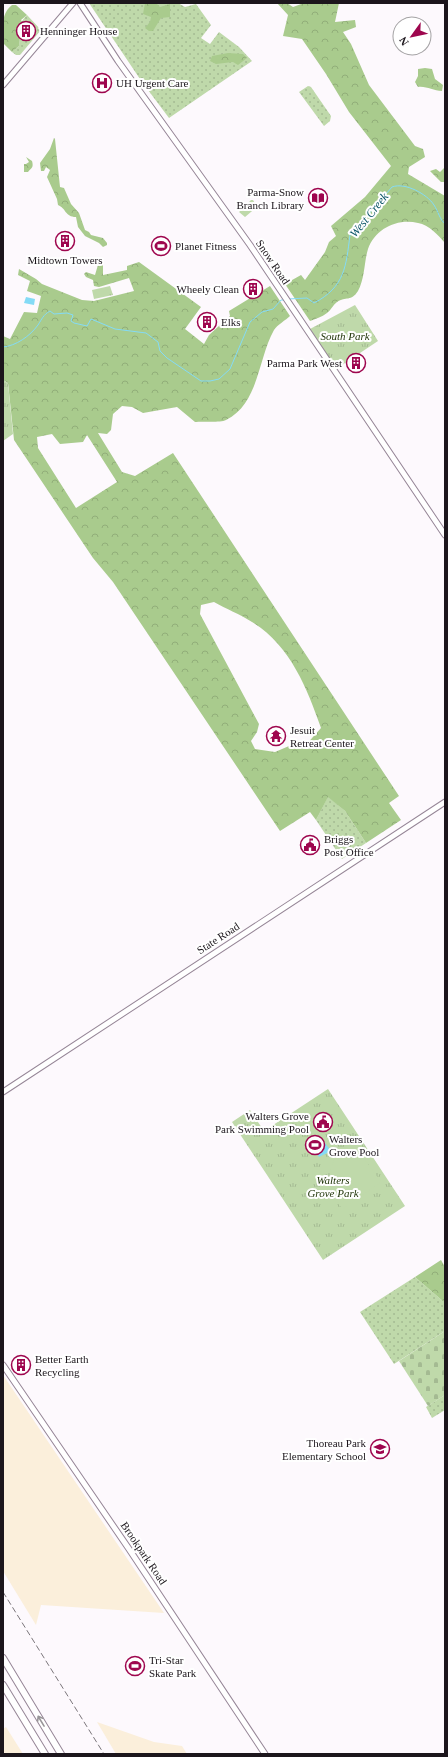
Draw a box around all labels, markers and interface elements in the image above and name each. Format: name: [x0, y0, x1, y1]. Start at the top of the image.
north arrow: [392, 16, 432, 56]
building icon: Henninger House: [15, 20, 37, 42]
place label: Henninger House: [40, 25, 117, 37]
text: N: [396, 35, 411, 48]
hospital icon: UH Urgent Care: [91, 72, 113, 94]
place label: UH Urgent Care: [116, 77, 189, 89]
place label: Parma-Snow Branch Library: [237, 186, 304, 211]
library icon: Parma-Snow Branch Library: [307, 187, 329, 209]
water label: West Creek: [347, 189, 392, 240]
building icon: Midtown Towers: [54, 230, 76, 252]
sports icon: Planet Fitness: [150, 235, 172, 257]
street label: Snow Road: [254, 237, 293, 287]
place label: Planet Fitness: [175, 240, 236, 252]
place label: Midtown Towers: [27, 254, 103, 266]
building icon: Wheely Clean: [242, 278, 264, 300]
place label: Wheely Clean: [176, 283, 239, 295]
building icon: Elks: [196, 311, 218, 333]
place label: Elks: [221, 316, 241, 328]
park label: South Park: [320, 330, 371, 342]
building icon: Parma Park West: [345, 352, 367, 374]
place label: Parma Park West: [267, 357, 342, 369]
place label: Jesuit Retreat Center: [290, 724, 354, 749]
temple icon: Jesuit Retreat Center: [265, 725, 287, 747]
place label: Briggs Post Office: [324, 833, 374, 858]
public building icon: Briggs Post Office: [299, 834, 321, 856]
street label: State Road: [195, 920, 242, 956]
place label: Walters Grove Park Swimming Pool: [215, 1110, 309, 1135]
public building icon: Walters Grove Park Swimming Pool: [312, 1111, 334, 1133]
place label: Walters Grove Pool: [329, 1133, 379, 1158]
sports icon: Walters Grove Pool: [304, 1134, 326, 1156]
park label: Walters Grove Park: [307, 1174, 360, 1199]
place label: Better Earth Recycling: [35, 1353, 89, 1378]
building icon: Better Earth Recycling: [10, 1354, 32, 1376]
place label: Thoreau Park Elementary School: [282, 1437, 366, 1462]
school or university icon: Thoreau Park Elementary School: [369, 1438, 391, 1460]
street label: Brookpark Road: [119, 1519, 170, 1587]
place label: Tri-Star Skate Park: [149, 1654, 197, 1679]
sports icon: Tri-Star Skate Park: [124, 1655, 146, 1677]
one-way arrow: [37, 1716, 45, 1727]

